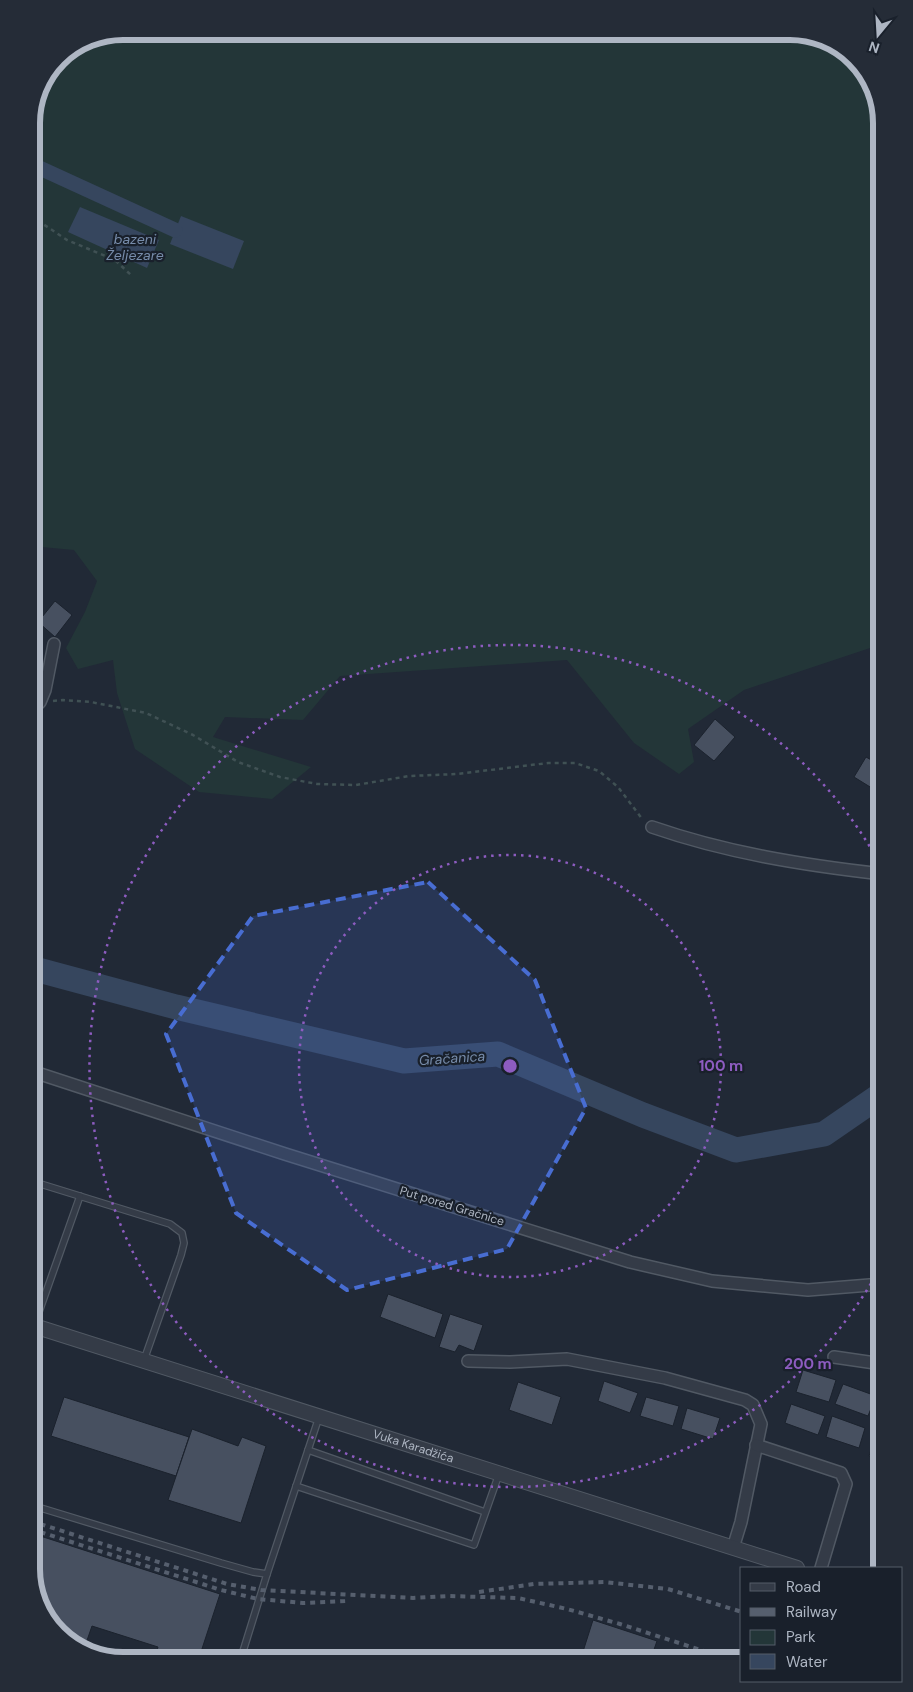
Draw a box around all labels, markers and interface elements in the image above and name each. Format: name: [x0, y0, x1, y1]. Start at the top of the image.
north arrow: [853, 10, 903, 60]
text: N: [866, 37, 882, 58]
water label: bazeni Željezare: [106, 230, 164, 264]
water label: Gračanica: [418, 1047, 486, 1069]
text: 100 m: [699, 1056, 743, 1076]
centre of rings: [501, 1057, 519, 1075]
street label: Put pored Gračnice: [398, 1182, 506, 1230]
text: 200 m: [784, 1354, 832, 1374]
street label: Vuka Karadžića: [371, 1426, 456, 1467]
legend: [740, 1567, 903, 1682]
text: Road: [786, 1577, 821, 1597]
text: Railway: [786, 1602, 838, 1622]
text: Park: [786, 1627, 816, 1647]
text: Water: [786, 1652, 828, 1672]

